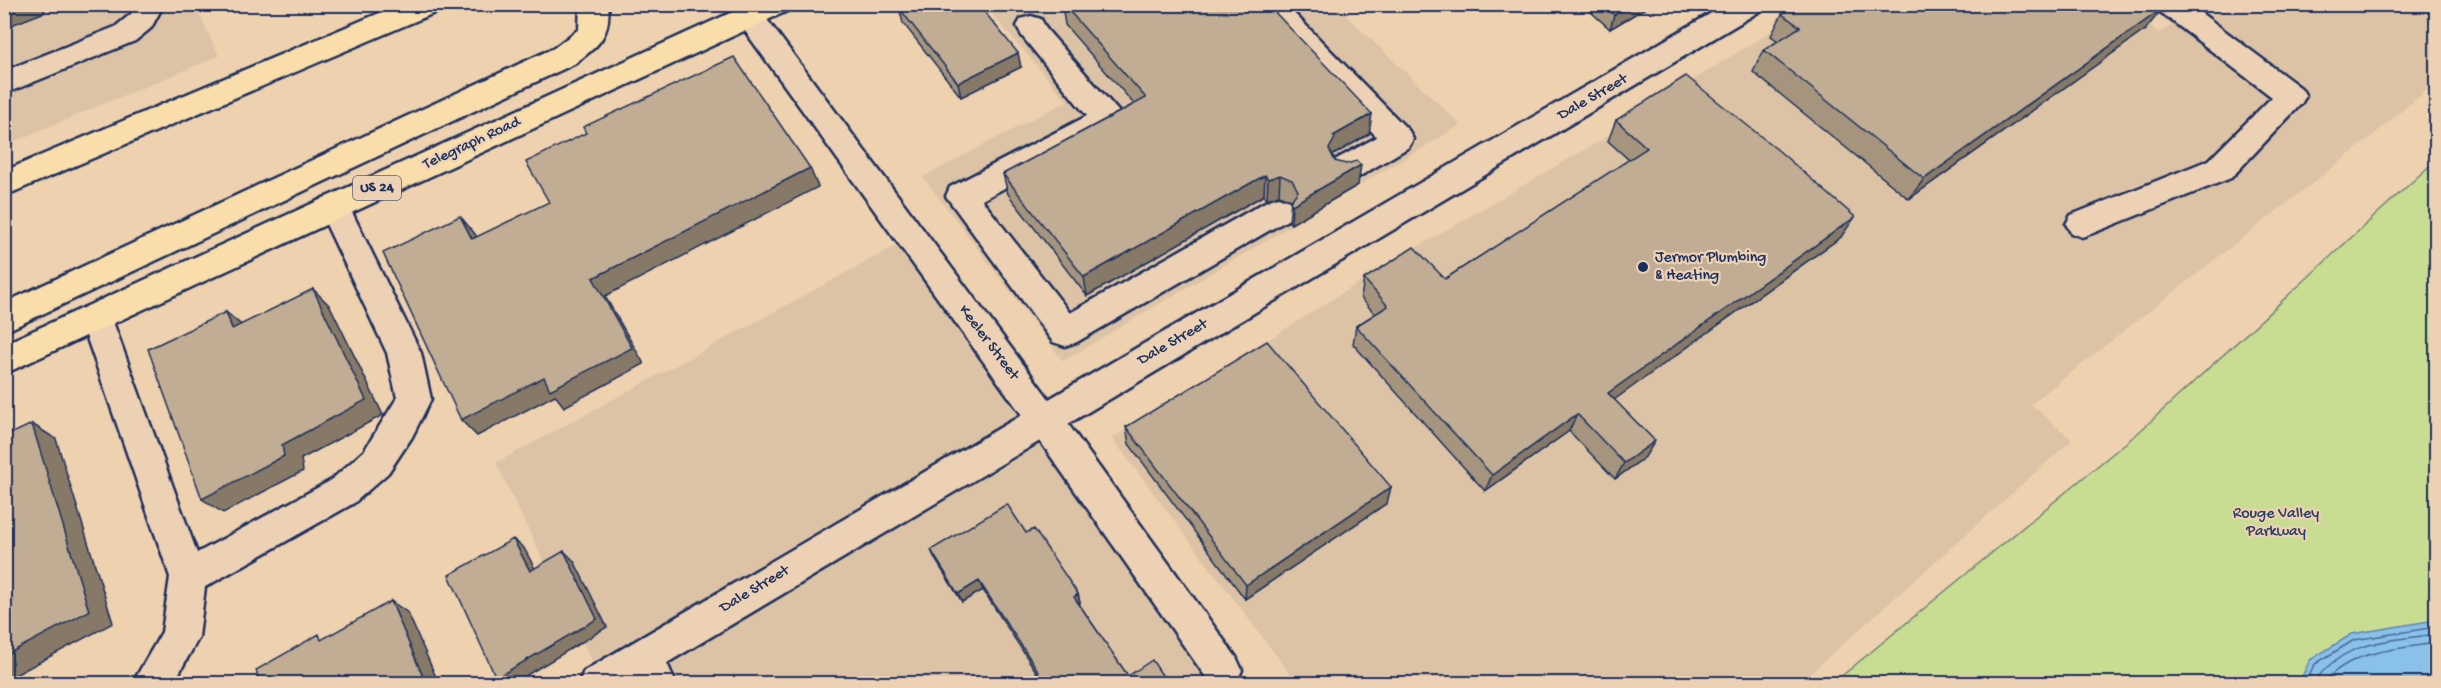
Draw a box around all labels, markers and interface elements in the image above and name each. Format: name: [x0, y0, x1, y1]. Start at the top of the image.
street label: Dale Street: [1554, 70, 1633, 126]
street label: Telegraph Road: [419, 113, 525, 175]
road number: US 24: [353, 176, 401, 200]
place label: Jermor Plumbing & Heating: [1655, 249, 1766, 286]
marker: Jermor Plumbing & Heating: [1636, 260, 1650, 274]
street label: Keeler Street: [954, 302, 1023, 386]
street label: Dale Street: [1134, 315, 1213, 371]
park label: Rouge Valley Parkway: [2233, 505, 2319, 542]
street label: Dale Street: [716, 561, 794, 619]

